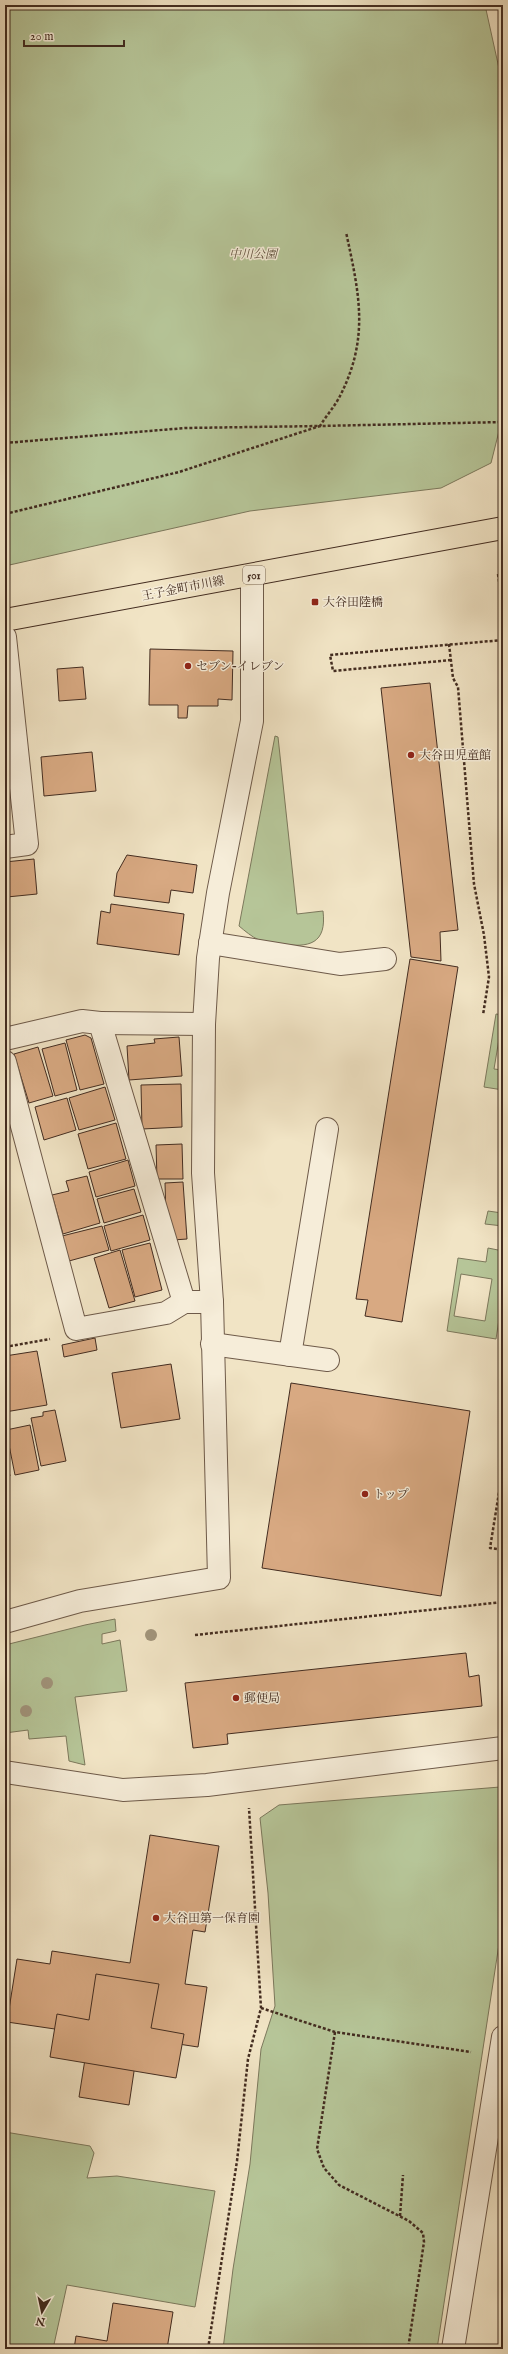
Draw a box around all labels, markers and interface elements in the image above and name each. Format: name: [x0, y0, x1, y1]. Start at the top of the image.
scale bar: [24, 22, 124, 48]
text: 20 m: [30, 29, 53, 44]
park label: 中川公園: [229, 247, 279, 262]
road number: 501: [243, 566, 265, 584]
street label: 王子金町市川線: [140, 573, 226, 604]
place label: 大谷田陸橋: [323, 595, 383, 610]
marker: 大谷田陸橋: [310, 597, 320, 607]
place label: セブン-イレブン: [196, 659, 285, 674]
marker: セブン-イレブン: [183, 661, 193, 671]
place label: 大谷田児童館: [419, 748, 491, 763]
marker: 大谷田児童館: [406, 750, 416, 760]
place label: トップ: [373, 1487, 409, 1502]
marker: トップ: [360, 1489, 370, 1499]
place label: 郵便局: [244, 1691, 280, 1706]
marker: 郵便局: [231, 1693, 241, 1703]
place label: 大谷田第一保育園: [164, 1911, 260, 1926]
marker: 大谷田第一保育園: [151, 1913, 161, 1923]
north arrow: [22, 2292, 62, 2332]
text: N: [34, 2313, 47, 2329]

